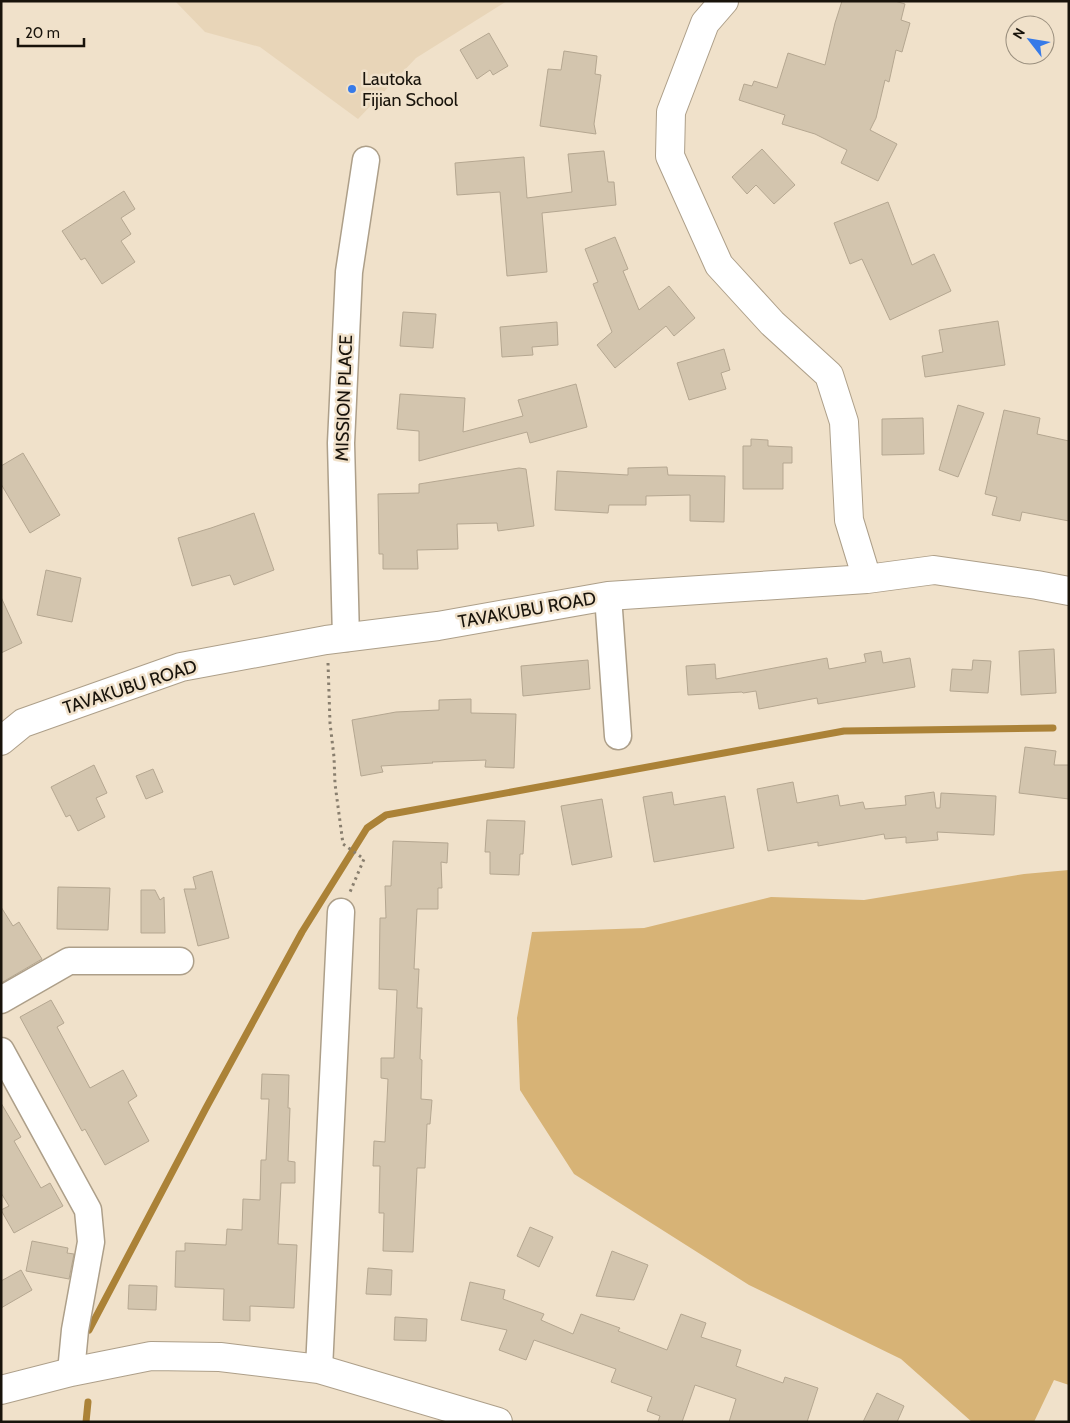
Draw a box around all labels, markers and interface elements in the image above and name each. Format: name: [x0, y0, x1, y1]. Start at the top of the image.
scale bar: [18, 15, 84, 47]
north arrow: [1005, 15, 1055, 65]
text: 20 m: [25, 24, 60, 42]
text: N: [1009, 24, 1029, 42]
place label: Lautoka Fijian School: [362, 68, 459, 111]
marker: Lautoka Fijian School: [346, 83, 358, 95]
street label: MISSION PLACE: [331, 334, 357, 462]
street label: TAVAKUBU ROAD: [456, 587, 598, 633]
street label: TAVAKUBU ROAD: [60, 655, 200, 719]

